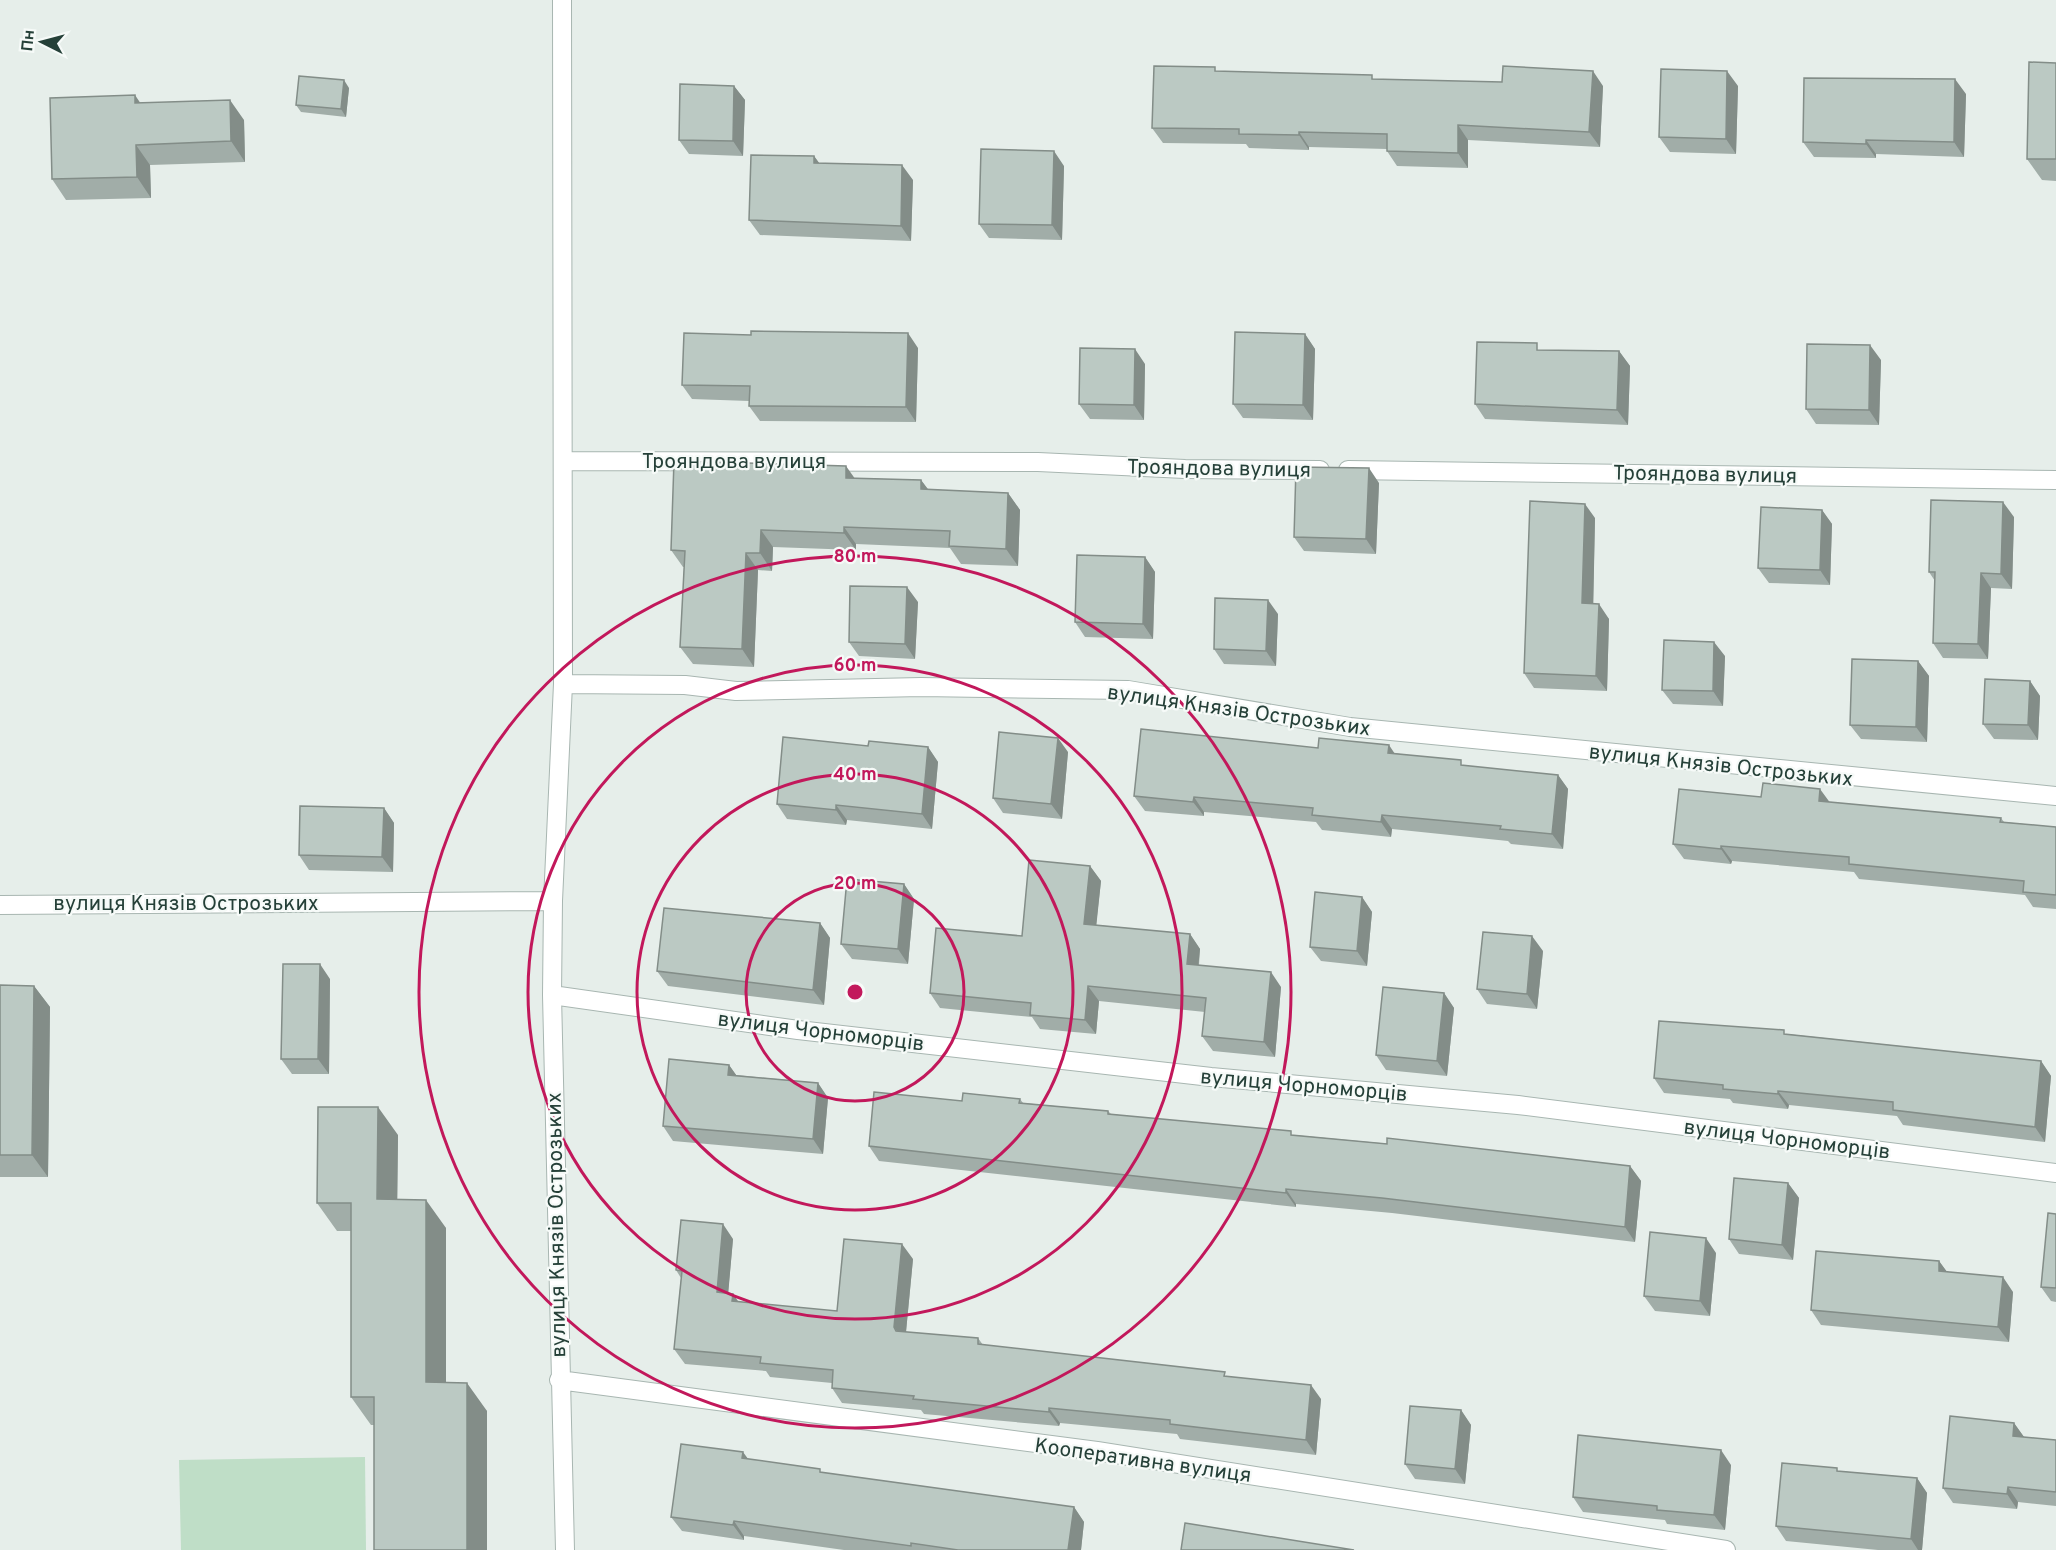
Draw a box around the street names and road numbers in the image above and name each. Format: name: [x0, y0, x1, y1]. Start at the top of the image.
street label: Трояндова вулиця: [642, 449, 826, 476]
street label: Трояндова вулиця: [1127, 454, 1311, 485]
street label: Трояндова вулиця: [1613, 460, 1797, 491]
street label: вулиця Князів Острозьких: [1105, 680, 1372, 743]
street label: вулиця Князів Острозьких: [1587, 739, 1854, 794]
street label: вулиця Князів Острозьких: [53, 891, 319, 918]
street label: вулиця Чорноморців: [716, 1006, 926, 1059]
street label: вулиця Чорноморців: [1199, 1064, 1409, 1109]
street label: вулиця Князів Острозьких: [542, 1092, 573, 1358]
street label: вулиця Чорноморців: [1682, 1114, 1892, 1167]
street label: Кооперативна вулиця: [1033, 1433, 1253, 1490]

